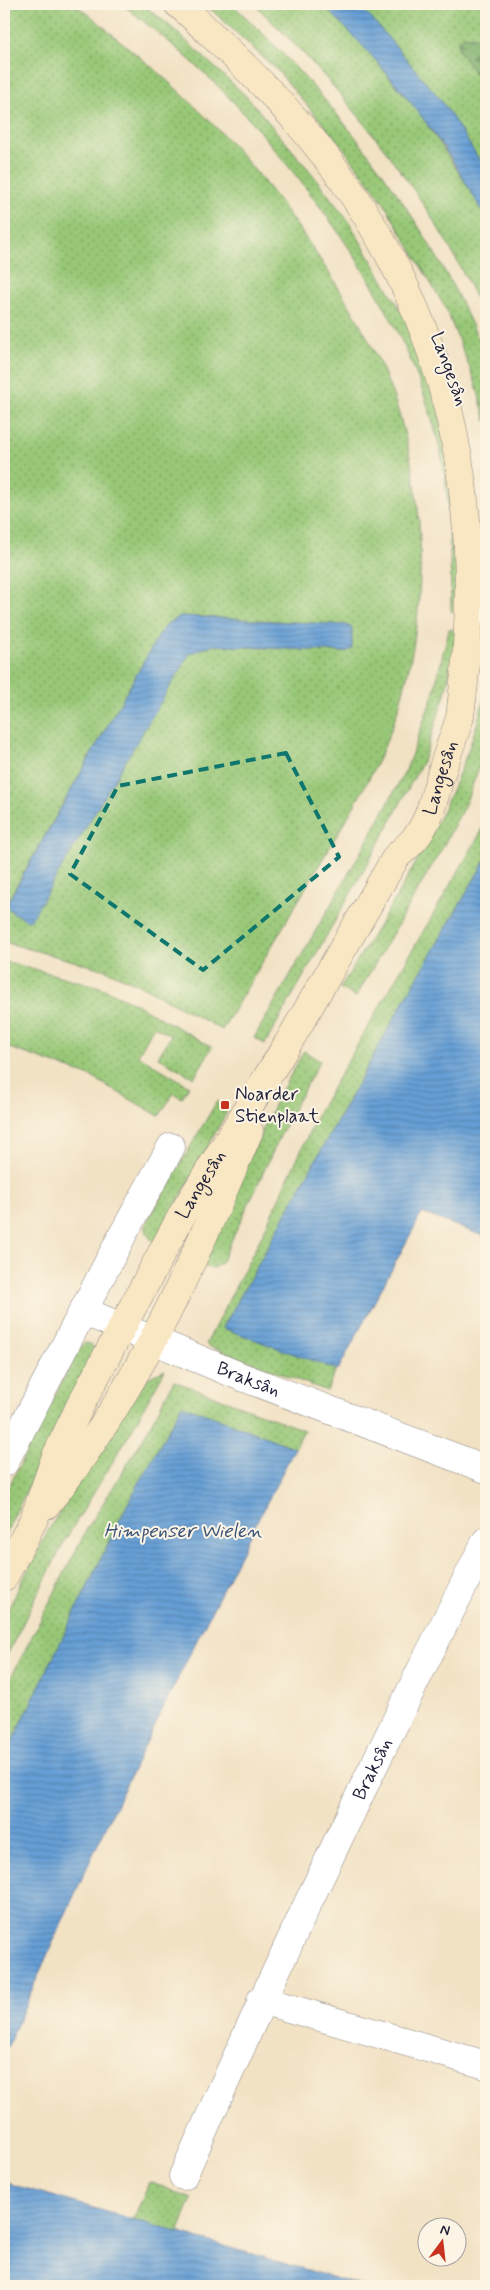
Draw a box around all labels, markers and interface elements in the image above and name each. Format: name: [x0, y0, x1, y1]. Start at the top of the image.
street label: Langesân: [422, 329, 474, 410]
street label: Langesân: [417, 737, 464, 819]
place label: Noarder Stienplaat: [235, 1082, 320, 1129]
marker: Noarder Stienplaat: [219, 1099, 231, 1111]
street label: Langesân: [170, 1145, 232, 1224]
street label: Braksân: [213, 1355, 284, 1403]
water label: Himpenser Wielen: [104, 1518, 263, 1545]
street label: Braksân: [347, 1734, 398, 1804]
north arrow: [418, 2218, 468, 2268]
text: N: [438, 2221, 452, 2240]

